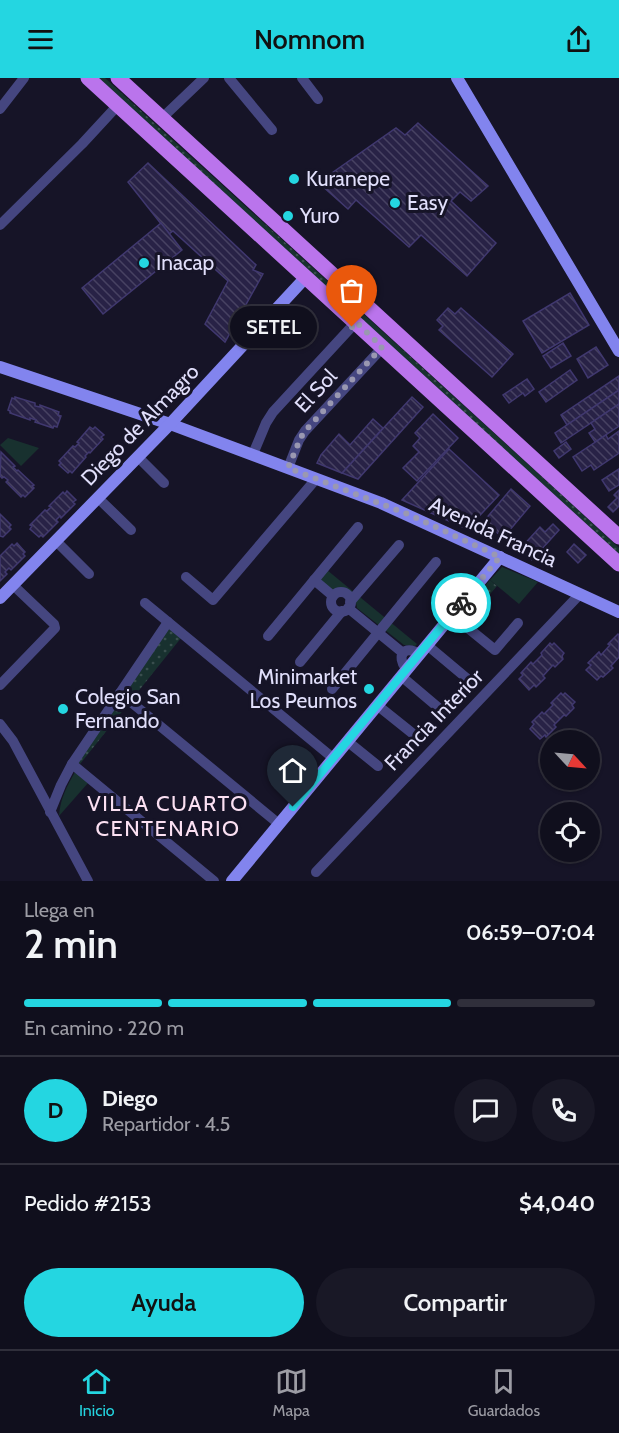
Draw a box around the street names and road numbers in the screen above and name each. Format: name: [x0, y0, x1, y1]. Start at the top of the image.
street label: Diego de Almagro: [75, 359, 204, 490]
street label: El Sol: [289, 364, 342, 418]
street label: Avenida Francia: [425, 491, 561, 572]
street label: Francia Interior: [379, 664, 488, 775]

